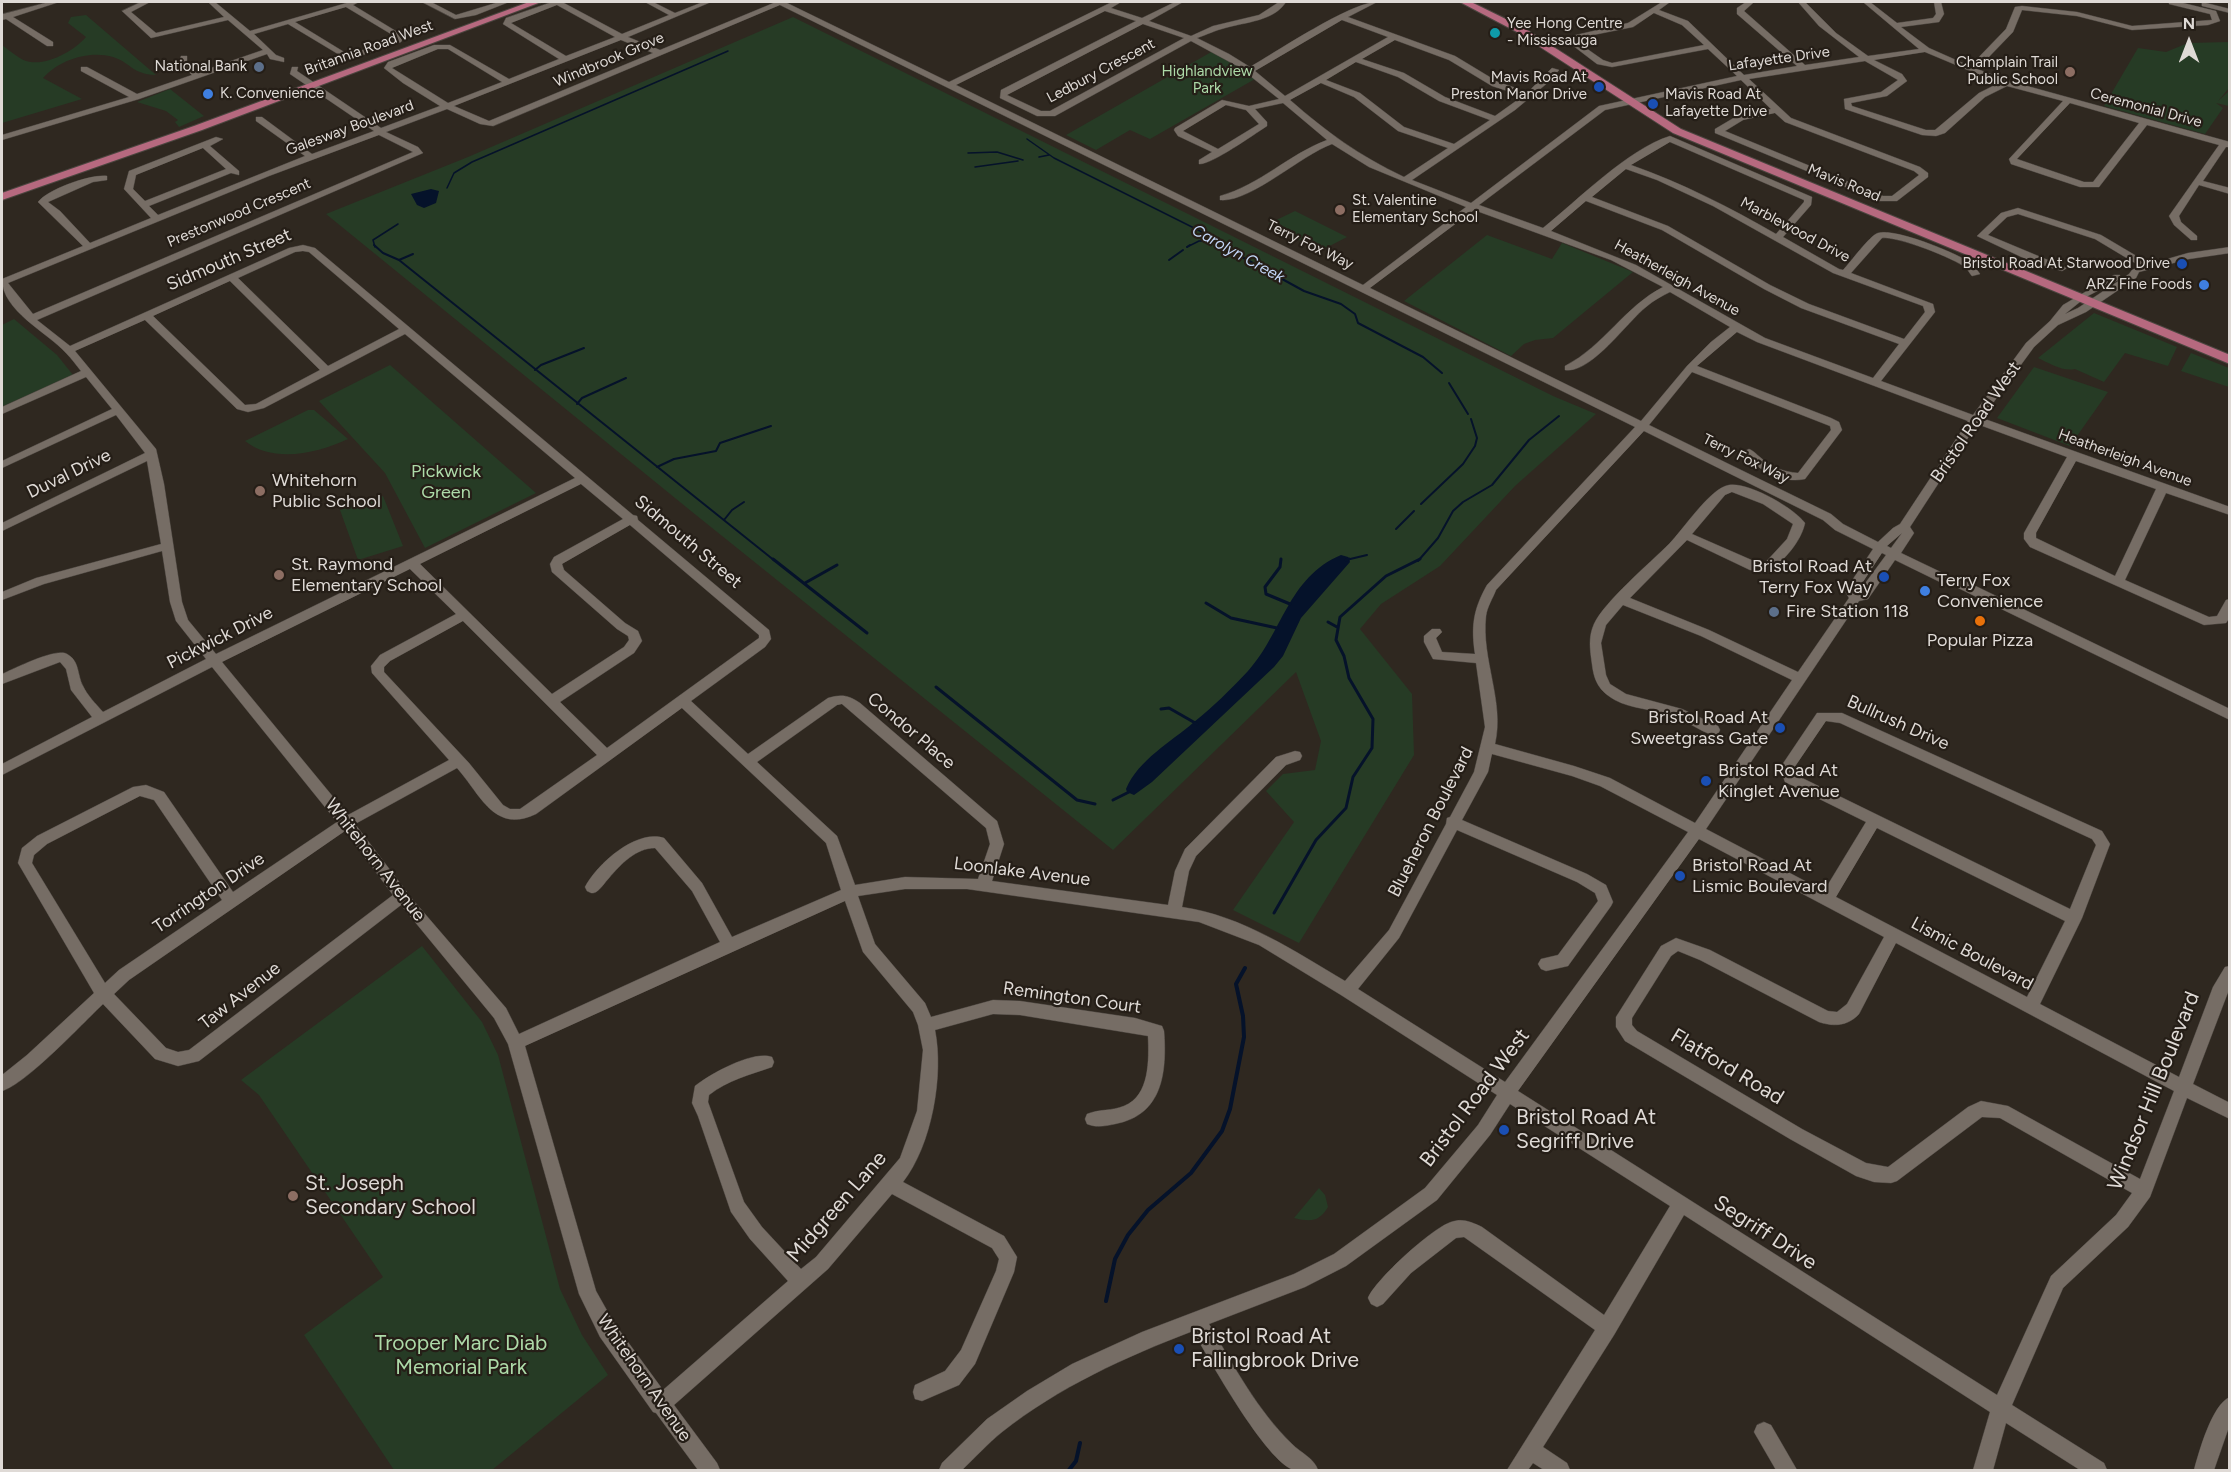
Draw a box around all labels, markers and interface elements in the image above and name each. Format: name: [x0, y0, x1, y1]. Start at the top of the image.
north arrow: [2159, 12, 2219, 72]
text: N: [2183, 14, 2195, 33]
place label: Yee Hong Centre - Mississauga: [1507, 15, 1622, 50]
street label: Britannia Road West: [302, 16, 436, 80]
marker: Yee Hong Centre - Mississauga: [1488, 26, 1502, 40]
street label: Windbrook Grove: [551, 29, 667, 91]
street label: Ledbury Crescent: [1044, 35, 1158, 107]
street label: Lafayette Drive: [1727, 43, 1831, 75]
place label: Champlain Trail Public School: [1956, 54, 2058, 89]
place label: National Bank: [154, 58, 247, 76]
marker: National Bank: [252, 60, 266, 74]
park label: Highlandview Park: [1161, 63, 1253, 98]
marker: Champlain Trail Public School: [2063, 65, 2077, 79]
place label: Mavis Road At Preston Manor Drive: [1451, 69, 1587, 104]
marker: Mavis Road At Preston Manor Drive: [1592, 80, 1606, 94]
street label: Ceremonial Drive: [2088, 84, 2204, 132]
place label: K. Convenience: [220, 85, 324, 103]
place label: Mavis Road At Lafayette Drive: [1665, 86, 1767, 121]
marker: K. Convenience: [201, 87, 215, 101]
street label: Galesway Boulevard: [284, 96, 416, 160]
marker: Mavis Road At Lafayette Drive: [1646, 97, 1660, 111]
street label: Mavis Road: [1805, 160, 1883, 206]
street label: Prestonwood Crescent: [164, 175, 314, 251]
place label: St. Valentine Elementary School: [1352, 192, 1478, 227]
street label: Marblewood Drive: [1737, 193, 1853, 267]
marker: St. Valentine Elementary School: [1333, 203, 1347, 217]
street label: Terry Fox Way: [1264, 216, 1356, 274]
water label: Carolyn Creek: [1188, 221, 1288, 287]
street label: Sidmouth Street: [163, 224, 295, 296]
street label: Heatherleigh Avenue: [1611, 236, 1743, 320]
place label: Bristol Road At Starwood Drive: [1962, 255, 2170, 273]
marker: Bristol Road At Starwood Drive: [2175, 257, 2189, 271]
place label: ARZ Fine Foods: [2086, 276, 2192, 294]
marker: ARZ Fine Foods: [2197, 278, 2211, 292]
street label: Bristol Road West: [1926, 357, 2026, 487]
street label: Heatherleigh Avenue: [2056, 425, 2194, 491]
street label: Terry Fox Way: [1700, 430, 1792, 488]
street label: Duval Drive: [23, 444, 115, 504]
park label: Pickwick Green: [411, 461, 481, 504]
place label: Whitehorn Public School: [272, 470, 381, 512]
marker: Whitehorn Public School: [253, 484, 267, 498]
street label: Sidmouth Street: [630, 491, 746, 593]
place label: St. Raymond Elementary School: [291, 554, 442, 596]
place label: Bristol Road At Terry Fox Way: [1752, 556, 1872, 598]
marker: St. Raymond Elementary School: [272, 568, 286, 582]
marker: Bristol Road At Terry Fox Way: [1877, 570, 1891, 584]
place label: Terry Fox Convenience: [1937, 570, 2043, 612]
marker: Terry Fox Convenience: [1918, 584, 1932, 598]
place label: Fire Station 118: [1786, 601, 1909, 623]
street label: Pickwick Drive: [163, 602, 277, 674]
marker: Fire Station 118: [1767, 605, 1781, 619]
marker: Popular Pizza: [1973, 614, 1987, 628]
place label: Popular Pizza: [1927, 630, 2033, 652]
street label: Condor Place: [863, 688, 959, 774]
street label: Bullrush Drive: [1844, 691, 1952, 755]
place label: Bristol Road At Sweetgrass Gate: [1630, 707, 1768, 750]
marker: Bristol Road At Sweetgrass Gate: [1773, 721, 1787, 735]
street label: Blueheron Boulevard: [1384, 743, 1478, 901]
place label: Bristol Road At Kinglet Avenue: [1718, 760, 1840, 802]
marker: Bristol Road At Kinglet Avenue: [1699, 774, 1713, 788]
street label: Whitehorn Avenue: [320, 794, 430, 926]
street label: Torrington Drive: [149, 848, 269, 938]
street label: Loonlake Avenue: [953, 853, 1091, 891]
place label: Bristol Road At Lismic Boulevard: [1692, 855, 1828, 898]
marker: Bristol Road At Lismic Boulevard: [1673, 869, 1687, 883]
street label: Lismic Boulevard: [1907, 913, 2037, 995]
street label: Taw Avenue: [195, 958, 285, 1034]
street label: Remington Court: [1002, 978, 1142, 1018]
street label: Windsor Hill Boulevard: [2103, 988, 2205, 1194]
street label: Flatford Road: [1666, 1023, 1788, 1111]
street label: Bristol Road West: [1415, 1024, 1535, 1172]
place label: Bristol Road At Segriff Drive: [1516, 1105, 1656, 1155]
marker: Bristol Road At Segriff Drive: [1497, 1123, 1511, 1137]
street label: Midgreen Lane: [782, 1146, 892, 1268]
place label: St. Joseph Secondary School: [305, 1171, 476, 1221]
marker: St. Joseph Secondary School: [286, 1189, 300, 1203]
street label: Segriff Drive: [1709, 1190, 1821, 1276]
street label: Whitehorn Avenue: [592, 1310, 696, 1446]
place label: Bristol Road At Fallingbrook Drive: [1191, 1324, 1359, 1374]
park label: Trooper Marc Diab Memorial Park: [375, 1331, 547, 1381]
marker: Bristol Road At Fallingbrook Drive: [1172, 1342, 1186, 1356]

